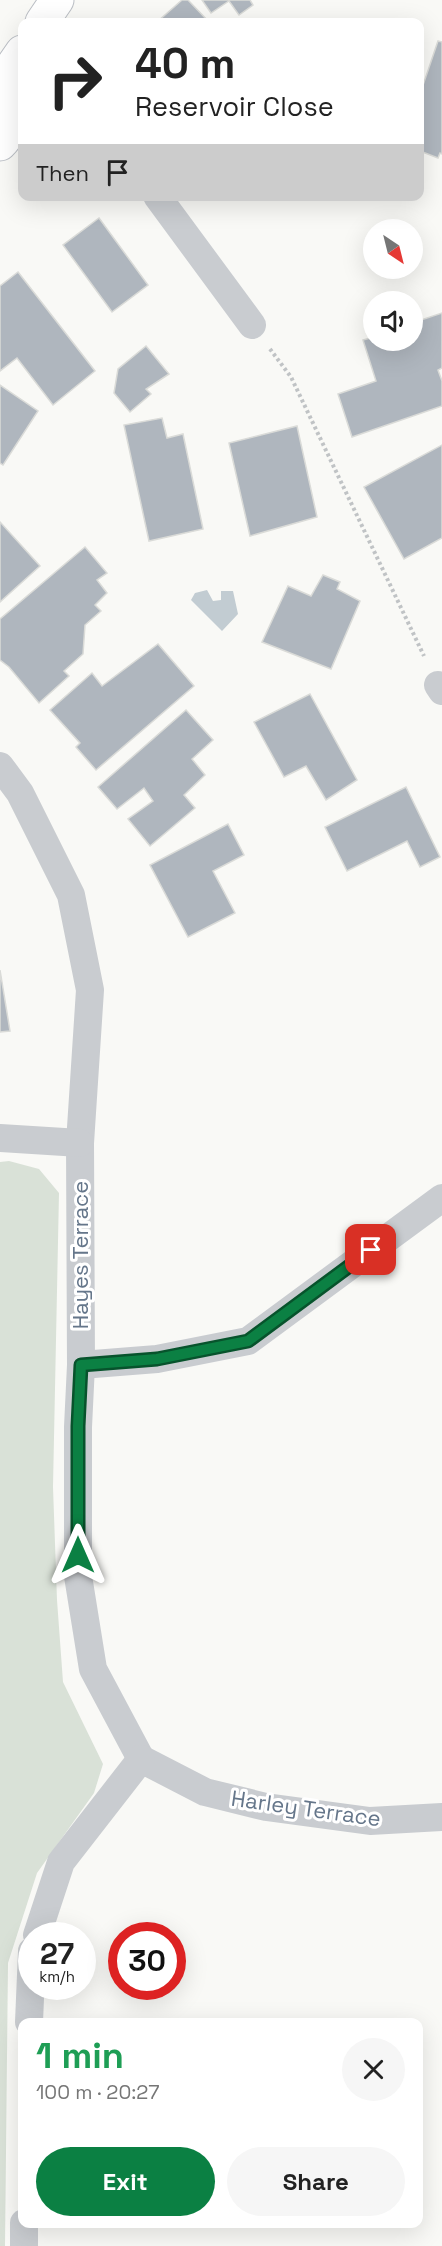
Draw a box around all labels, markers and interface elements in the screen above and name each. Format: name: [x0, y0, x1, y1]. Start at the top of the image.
text: 40 m: [135, 37, 235, 90]
icon: right: [36, 42, 114, 120]
text: Reservoir Close: [135, 89, 334, 124]
icon: arrive: [101, 156, 134, 189]
text: Then: [36, 159, 89, 187]
north arrow: [363, 219, 423, 279]
map controls: [363, 219, 423, 351]
button: sound: [363, 291, 423, 351]
street label: Hayes Terrace: [66, 1181, 94, 1329]
pin: [345, 1224, 396, 1275]
icon: arrive: [354, 1233, 387, 1266]
position arrow: [46, 1523, 110, 1587]
street label: Harley Terrace: [229, 1784, 383, 1832]
speed limit sign: 30: [108, 1922, 186, 2000]
text: 27: [40, 1934, 74, 1973]
text: km/h: [39, 1967, 75, 1986]
text: 1 min: [36, 2033, 124, 2079]
button: close: [342, 2038, 405, 2101]
text: 100 m · 20:27: [36, 2079, 159, 2105]
button: Exit: [36, 2147, 215, 2216]
button: Share: [227, 2147, 405, 2216]

